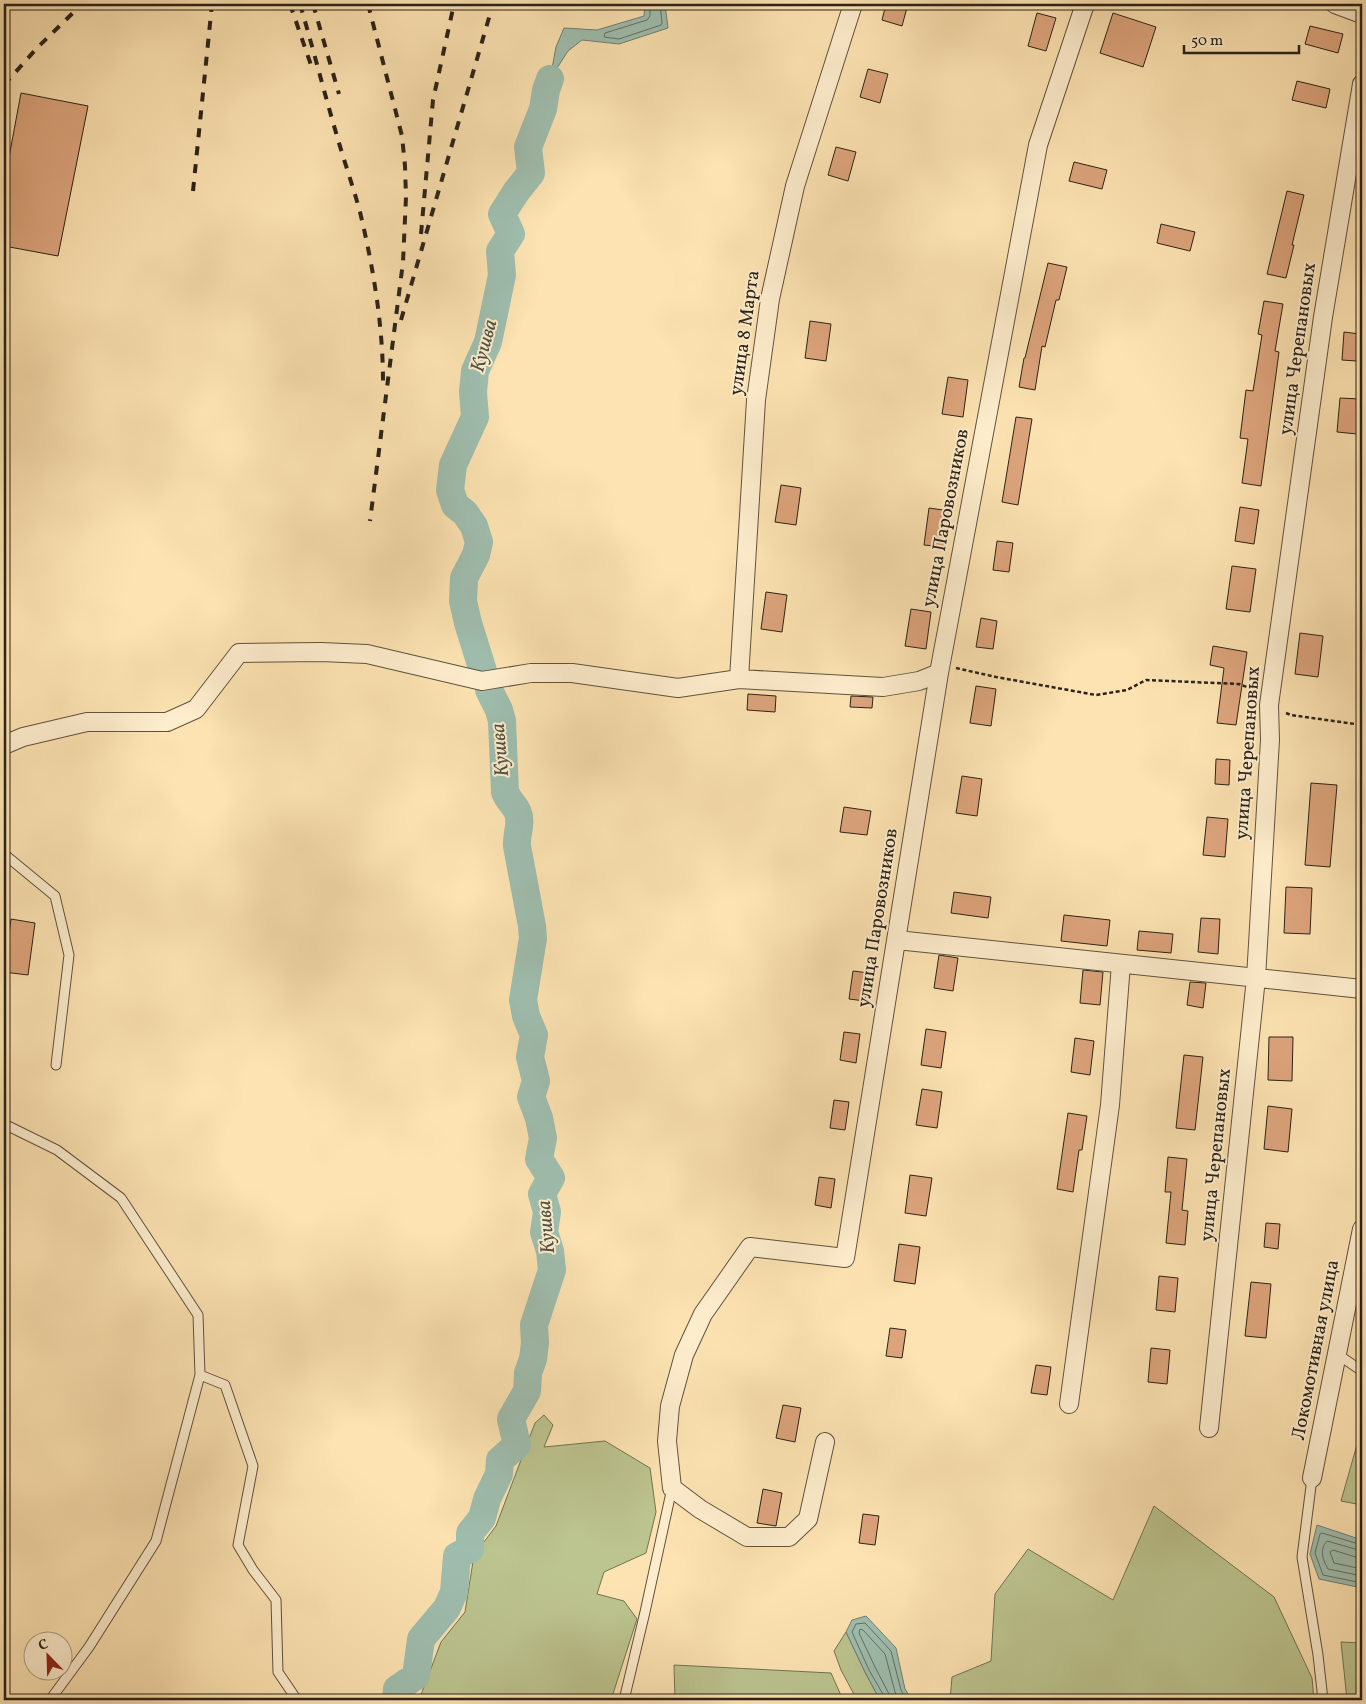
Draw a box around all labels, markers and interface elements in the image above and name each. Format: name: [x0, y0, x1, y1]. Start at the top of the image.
scale bar: [1184, 22, 1298, 54]
text: 50 m: [1191, 31, 1223, 52]
street label: улица Черепановых: [1273, 261, 1323, 437]
street label: улица 8 Марта: [723, 269, 767, 397]
water label: Кушва: [465, 316, 505, 376]
street label: улица Паровозников: [916, 426, 976, 610]
street label: улица Черепановых: [1229, 665, 1267, 841]
water label: Кушва: [485, 722, 517, 778]
street label: улица Паровозников: [851, 826, 905, 1010]
street label: улица Черепановых: [1194, 1067, 1238, 1243]
water label: Кушва: [531, 1199, 563, 1255]
street label: Локомотивная улица: [1286, 1257, 1346, 1443]
north arrow: [22, 1632, 72, 1682]
text: С: [36, 1635, 51, 1656]

